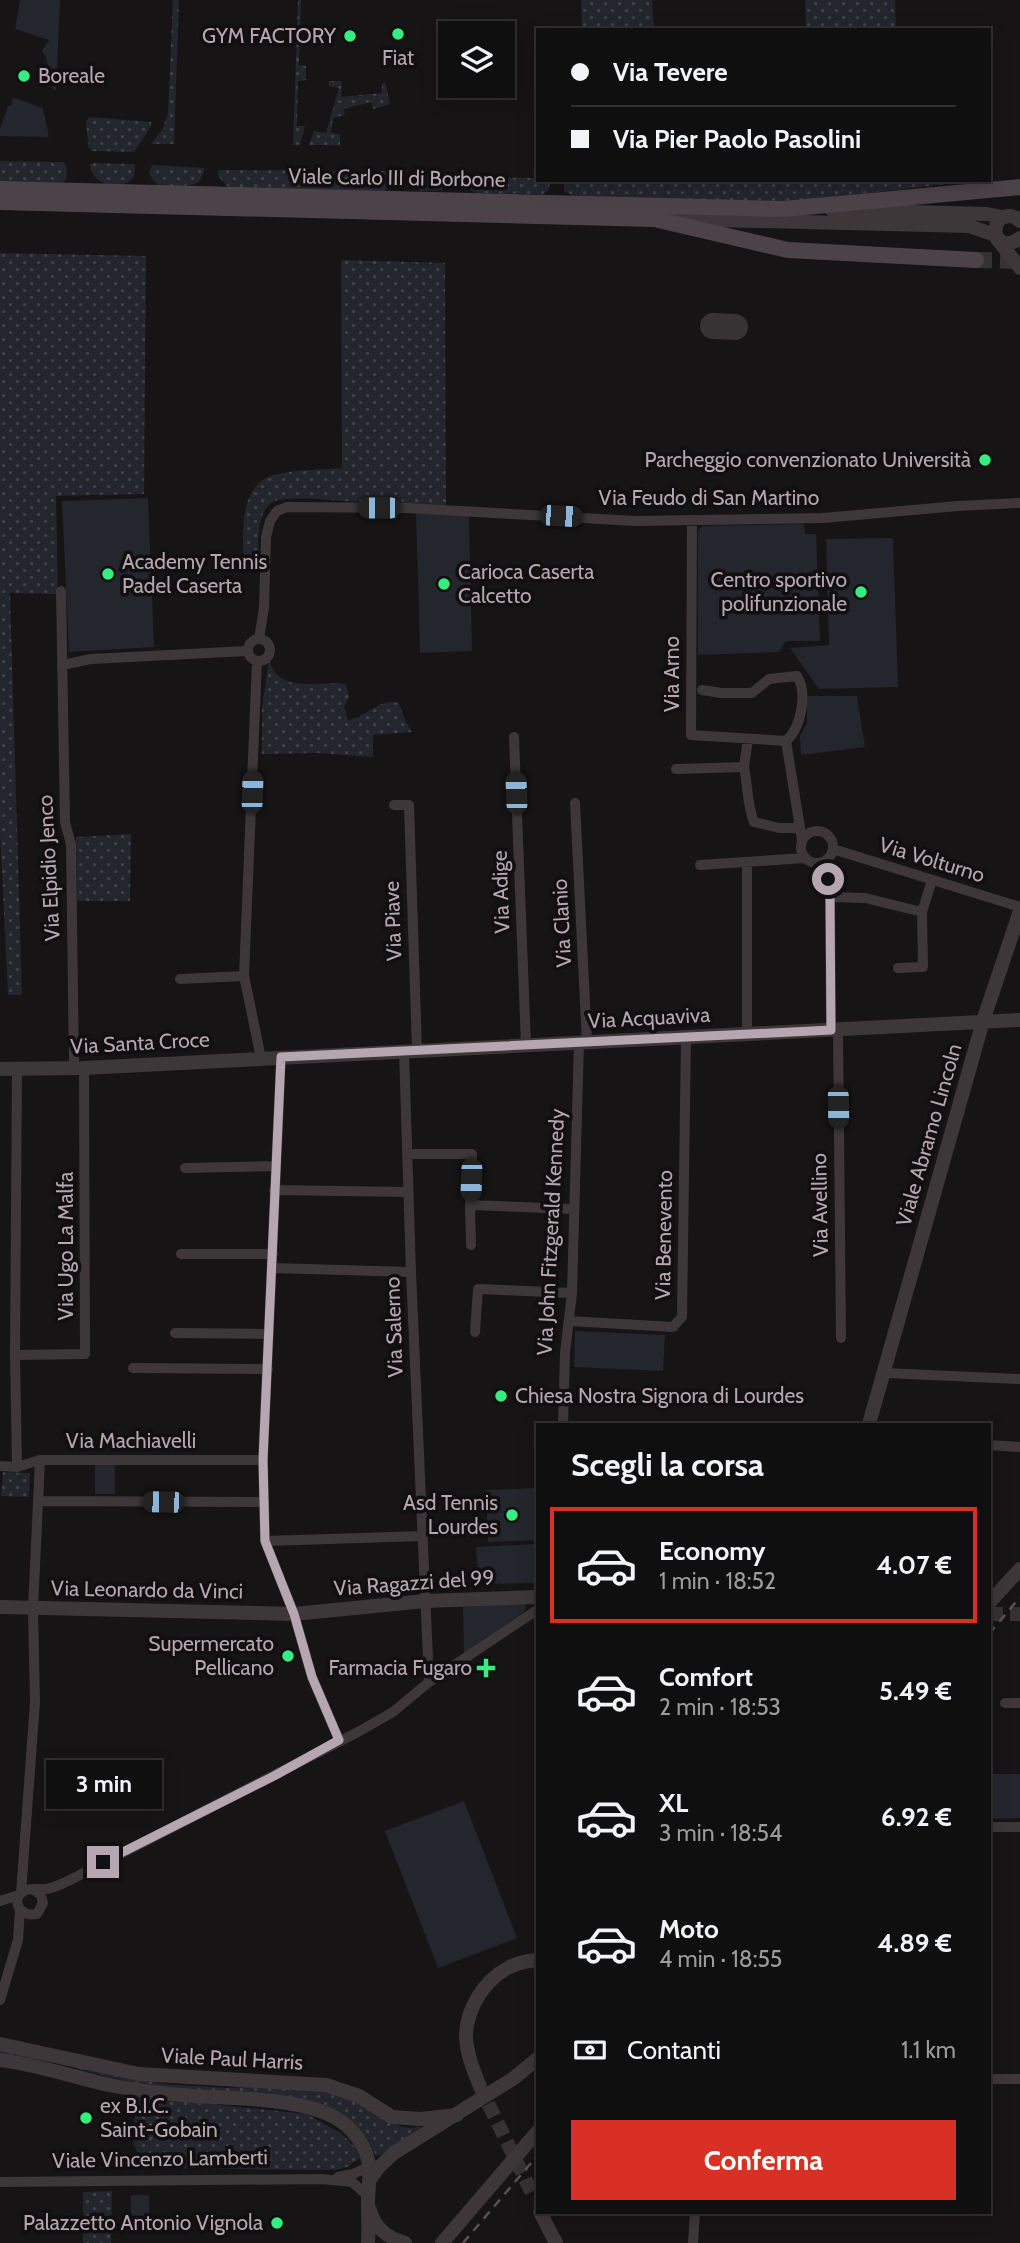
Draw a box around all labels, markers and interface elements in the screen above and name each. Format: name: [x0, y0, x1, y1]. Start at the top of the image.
map controls: [438, 21, 515, 98]
button: layers: [438, 21, 515, 98]
place label: GYM FACTORY: [202, 23, 337, 48]
marker: Fiat: [390, 26, 406, 42]
marker: GYM FACTORY: [342, 28, 358, 44]
place label: Fiat: [382, 45, 414, 70]
text: Via Tevere: [613, 56, 728, 88]
place label: Boreale: [38, 63, 105, 88]
marker: Boreale: [16, 68, 32, 84]
text: Via Pier Paolo Pasolini: [613, 123, 861, 155]
street label: Viale Carlo III di Borbone: [288, 163, 506, 192]
place label: Parcheggio convenzionato Università: [644, 447, 971, 472]
marker: Parcheggio convenzionato Università: [977, 452, 993, 468]
street label: Via Feudo di San Martino: [599, 485, 819, 510]
car: [359, 498, 401, 519]
car: [540, 504, 583, 528]
place label: Academy Tennis Padel Caserta: [122, 549, 267, 598]
place label: Carioca Caserta Calcetto: [458, 559, 594, 608]
marker: Academy Tennis Padel Caserta: [100, 566, 116, 582]
place label: Centro sportivo polifunzionale: [711, 567, 847, 616]
marker: Carioca Caserta Calcetto: [436, 576, 452, 592]
marker: Centro sportivo polifunzionale: [853, 584, 869, 600]
street label: Via Arno: [659, 636, 684, 712]
car: [241, 771, 264, 813]
car: [505, 772, 528, 814]
street label: Via Elpidio Jenco: [32, 794, 65, 942]
street label: Via Volturno: [876, 832, 988, 887]
street label: Via Adige: [487, 850, 514, 934]
route start: [812, 863, 844, 895]
street label: Via Clanio: [547, 878, 576, 968]
street label: Via Piave: [379, 880, 406, 961]
street label: Via Acquaviva: [587, 1002, 711, 1033]
street label: Via Santa Croce: [70, 1026, 211, 1059]
street label: Viale Abramo Lincoln: [890, 1041, 967, 1229]
car: [828, 1086, 849, 1128]
street label: Via John Fitzgerald Kennedy: [532, 1108, 569, 1356]
street label: Via Avellino: [806, 1153, 833, 1257]
car: [460, 1159, 483, 1201]
street label: Via Benevento: [650, 1170, 677, 1300]
street label: Via Ugo La Malfa: [53, 1172, 78, 1320]
street label: Via Salerno: [379, 1276, 408, 1378]
place label: Chiesa Nostra Signora di Lourdes: [515, 1383, 804, 1408]
marker: Chiesa Nostra Signora di Lourdes: [493, 1388, 509, 1404]
street label: Via Machiavelli: [66, 1428, 196, 1453]
text: Scegli la corsa: [571, 1445, 764, 1484]
place label: Asd Tennis Lourdes: [403, 1490, 498, 1539]
car: [142, 1491, 185, 1513]
marker: Asd Tennis Lourdes: [504, 1507, 520, 1523]
icon: car: [575, 1534, 638, 1597]
text: Economy: [659, 1535, 765, 1567]
text: 4.07 €: [876, 1549, 952, 1581]
street label: Via Ragazzi del 99: [333, 1564, 495, 1601]
text: 1 min · 18:52: [659, 1567, 776, 1595]
street label: Via Leonardo da Vinci: [51, 1575, 243, 1604]
place label: Supermercato Pellicano: [148, 1631, 274, 1680]
marker: Supermercato Pellicano: [280, 1648, 296, 1664]
place label: Farmacia Fugaro: [329, 1655, 472, 1680]
marker: Farmacia Fugaro: [478, 1660, 494, 1676]
icon: car: [575, 1660, 638, 1723]
text: Comfort: [659, 1661, 753, 1693]
text: 5.49 €: [879, 1675, 952, 1707]
text: 2 min · 18:53: [659, 1693, 781, 1721]
callout: 3 min: [45, 1760, 161, 1810]
text: 3 min: [76, 1770, 132, 1798]
icon: car: [575, 1786, 638, 1849]
text: XL: [659, 1787, 688, 1819]
text: 6.92 €: [881, 1801, 952, 1833]
text: 3 min · 18:54: [659, 1819, 782, 1847]
route end: [87, 1846, 119, 1878]
icon: car: [575, 1912, 638, 1975]
text: Moto: [659, 1913, 719, 1945]
text: 4.89 €: [877, 1927, 952, 1959]
text: 4 min · 18:55: [659, 1945, 782, 1973]
icon: cash: [571, 2031, 609, 2069]
text: Contanti: [627, 2034, 721, 2066]
text: 1.1 km: [901, 2036, 956, 2064]
street label: Viale Paul Harris: [160, 2042, 304, 2075]
place label: ex B.I.C. Saint-Gobain: [100, 2093, 218, 2142]
marker: ex B.I.C. Saint-Gobain: [78, 2110, 94, 2126]
button: Conferma: [571, 2120, 956, 2200]
street label: Viale Vincenzo Lamberti: [52, 2144, 268, 2173]
place label: Palazzetto Antonio Vignola: [23, 2210, 263, 2235]
marker: Palazzetto Antonio Vignola: [269, 2215, 285, 2231]

